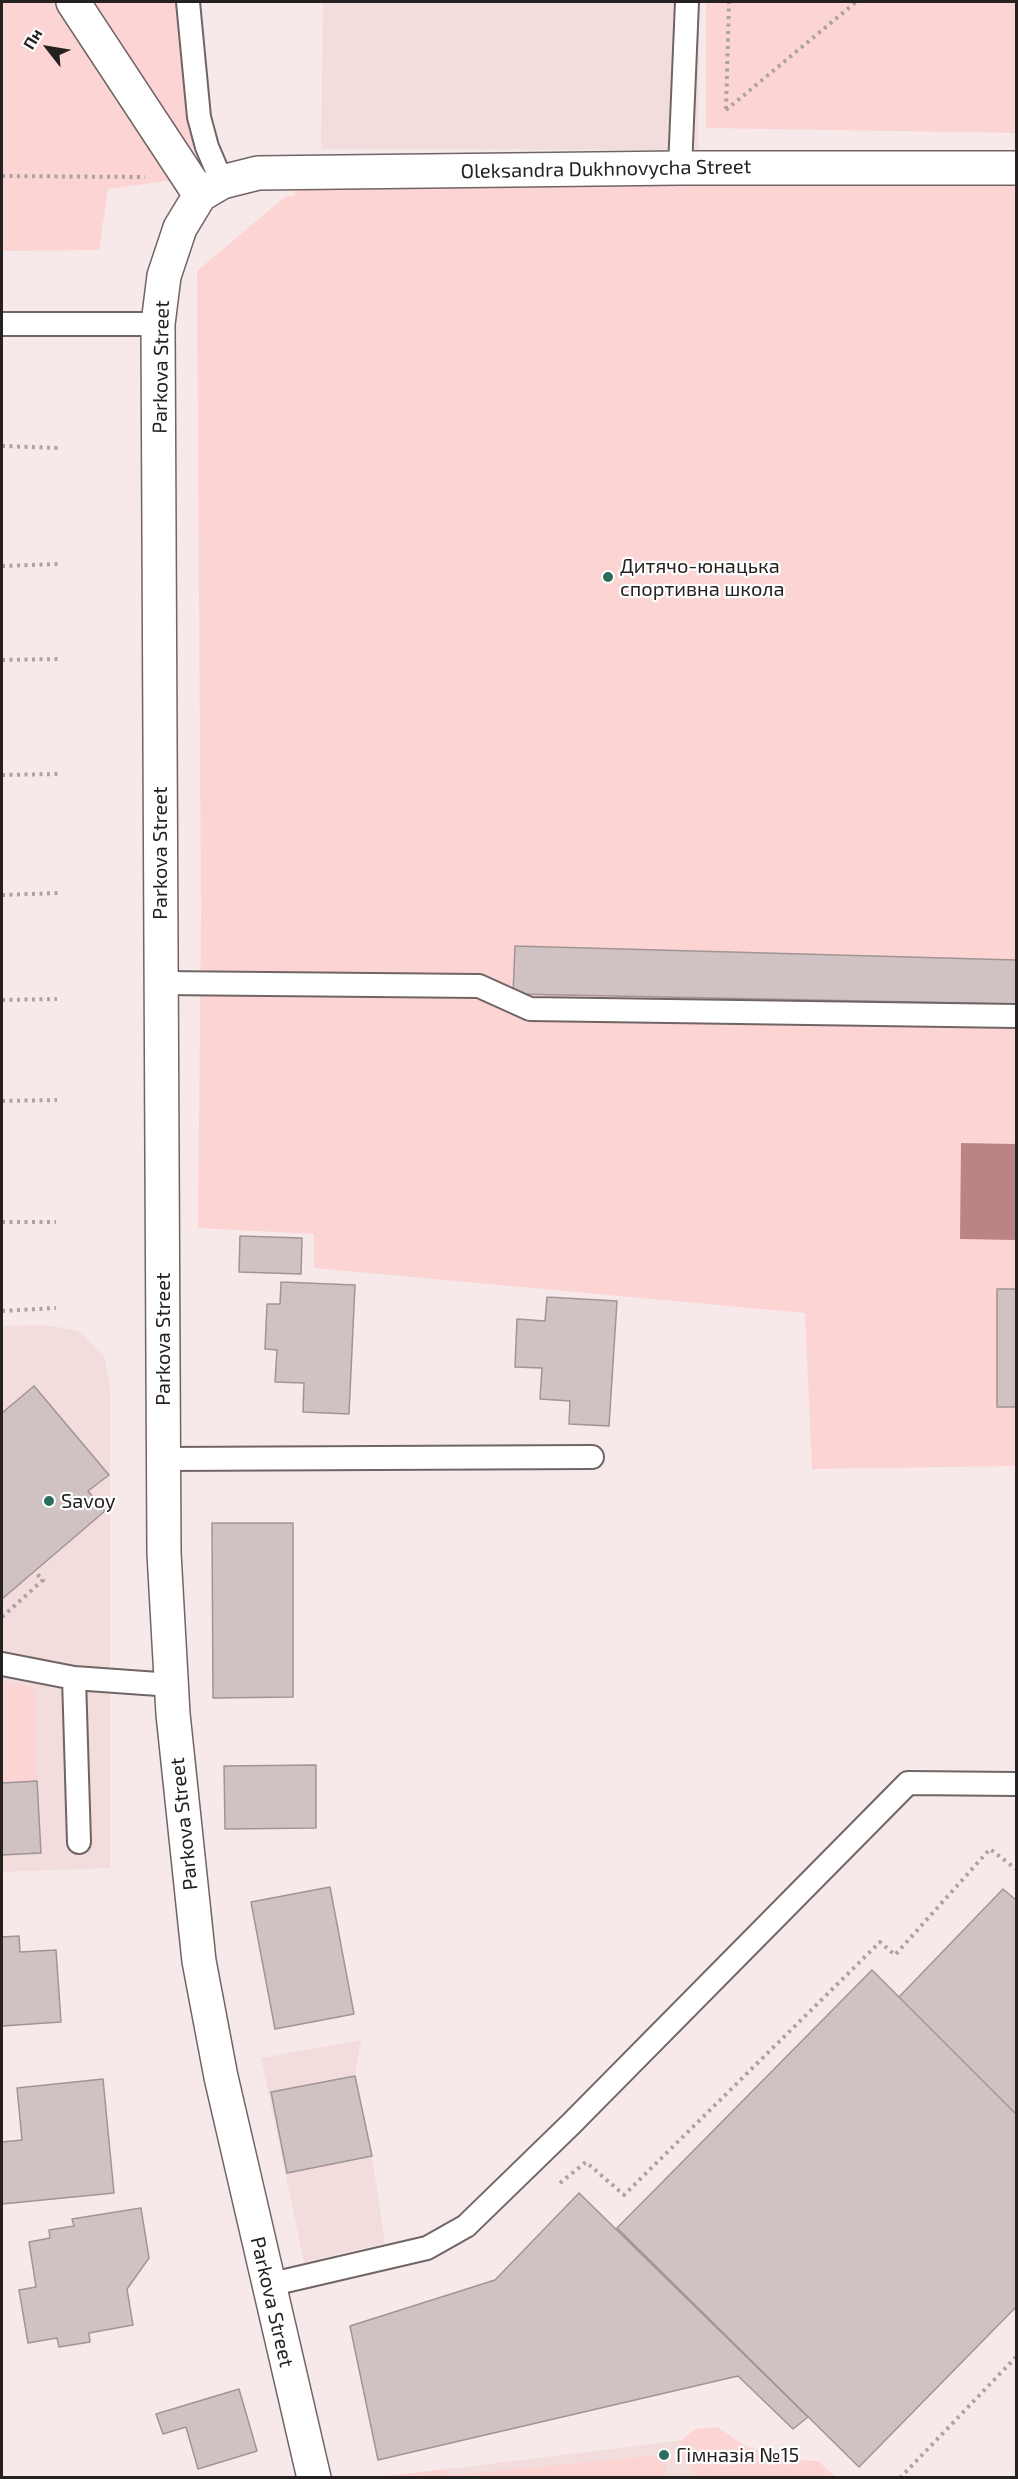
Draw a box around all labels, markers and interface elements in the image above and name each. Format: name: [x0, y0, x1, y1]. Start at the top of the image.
north arrow: [18, 18, 78, 78]
text: Пн: [19, 25, 46, 52]
street label: Oleksandra Dukhnovycha Street: [460, 154, 752, 184]
street label: Parkova Street: [148, 300, 174, 434]
place label: Дитячо-юнацька спортивна школа: [620, 554, 784, 601]
marker: Дитячо-юнацька спортивна школа: [601, 570, 615, 584]
street label: Parkova Street: [148, 786, 172, 920]
street label: Parkova Street: [151, 1272, 175, 1406]
place label: Savoy: [61, 1489, 115, 1513]
marker: Savoy: [42, 1494, 56, 1508]
street label: Parkova Street: [165, 1756, 203, 1892]
street label: Parkova Street: [245, 2234, 299, 2370]
place label: Гімназія №15: [676, 2443, 799, 2467]
marker: Гімназія №15: [657, 2448, 671, 2462]

